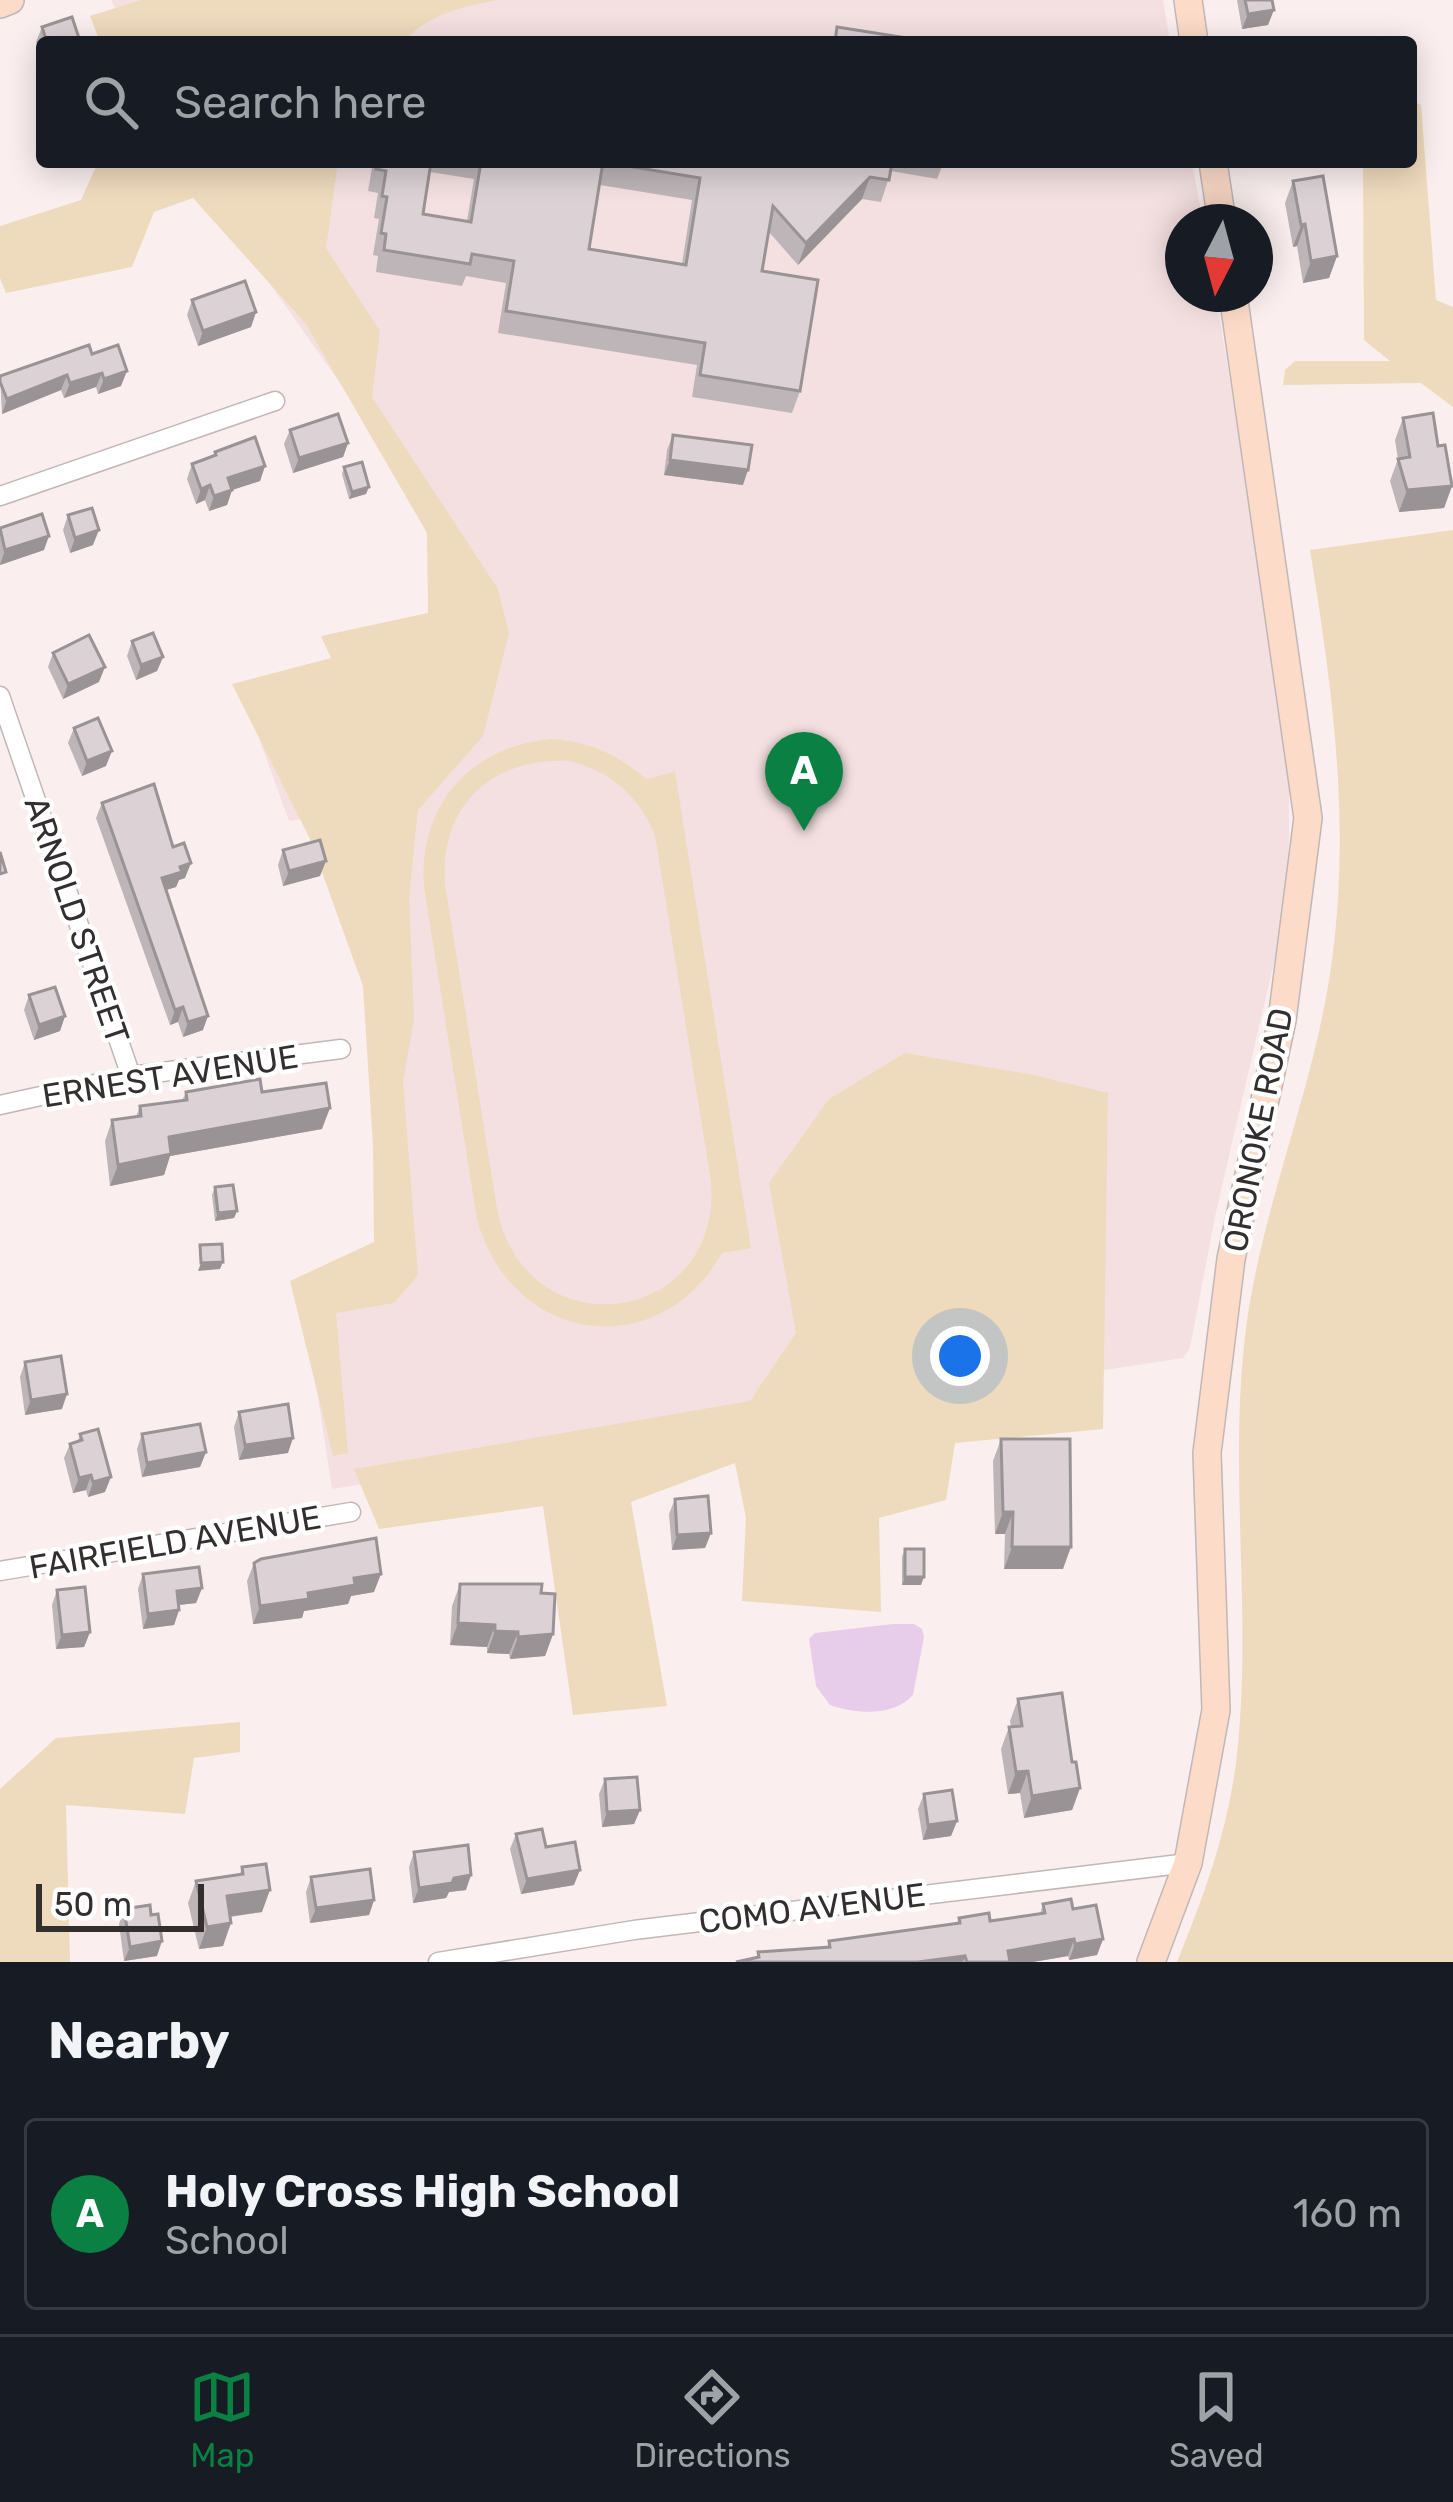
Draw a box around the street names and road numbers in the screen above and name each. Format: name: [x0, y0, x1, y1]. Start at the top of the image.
street label: ARNOLD STREET: [16, 791, 138, 1049]
street label: ORONOKE ROAD: [1215, 1005, 1301, 1255]
street label: ERNEST AVENUE: [39, 1037, 301, 1115]
street label: FAIRFIELD AVENUE: [26, 1497, 324, 1587]
street label: COMO AVENUE: [696, 1875, 928, 1941]

